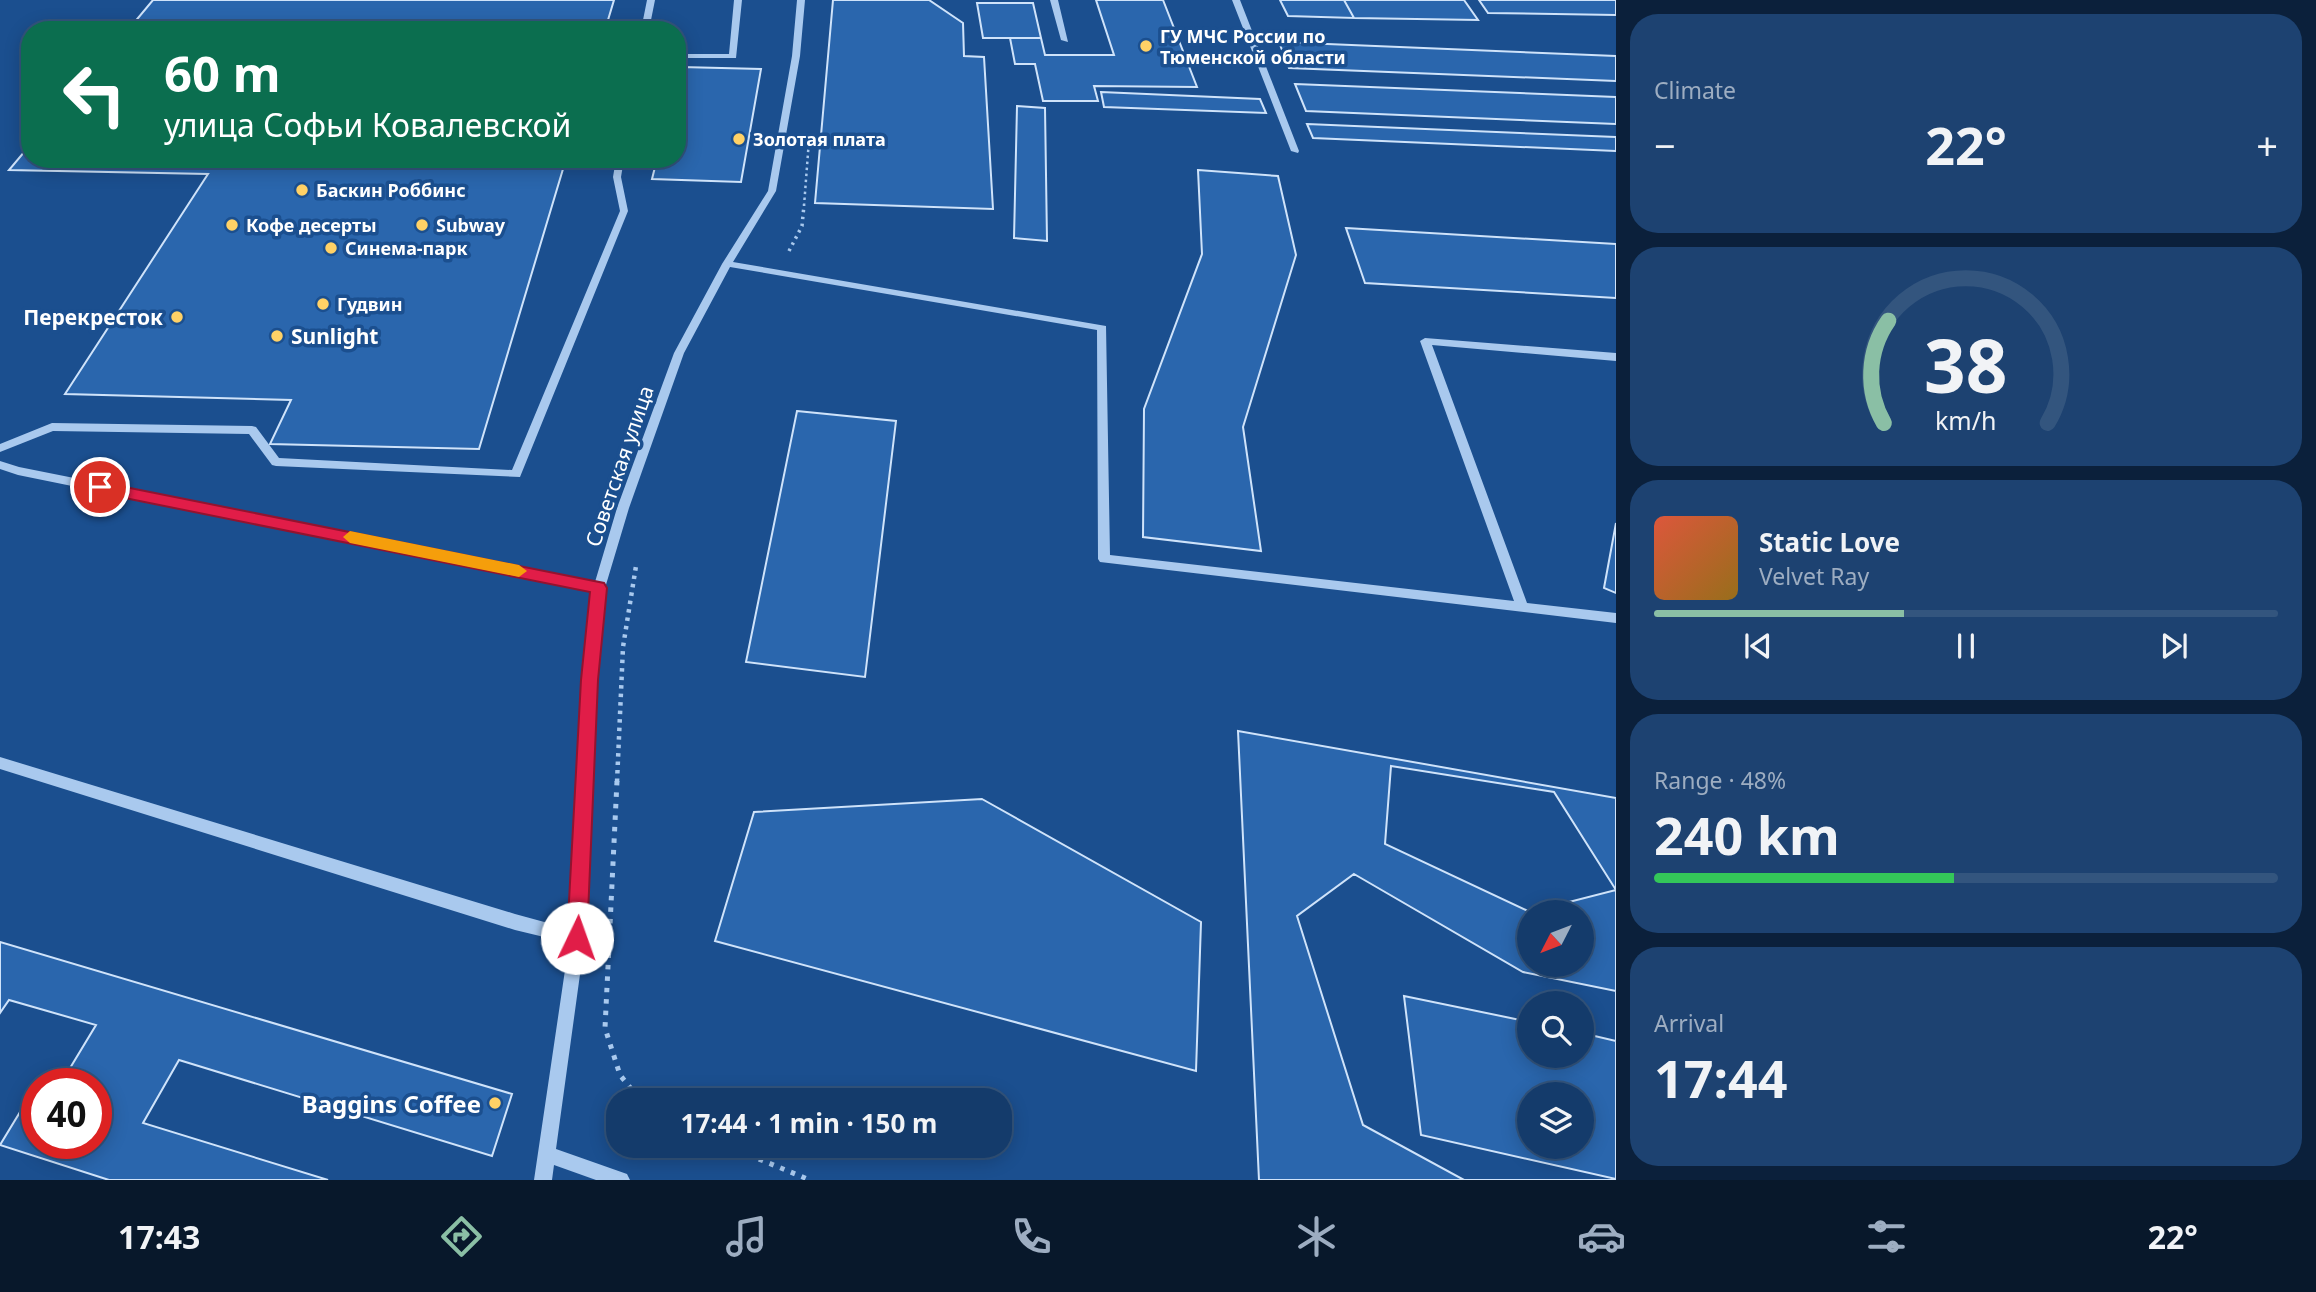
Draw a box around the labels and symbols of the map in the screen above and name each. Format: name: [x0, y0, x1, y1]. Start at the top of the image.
place label: ГУ МЧС России по Тюменской области: [1160, 24, 1346, 69]
marker: ГУ МЧС России по Тюменской области: [1138, 38, 1154, 54]
place label: Золотая плата: [753, 127, 886, 151]
marker: Золотая плата: [731, 131, 747, 147]
place label: Баскин Роббинс: [316, 178, 466, 202]
marker: Баскин Роббинс: [294, 182, 310, 198]
place label: Кофе десерты: [246, 213, 377, 237]
place label: Subway: [436, 213, 506, 237]
marker: Кофе десерты: [224, 217, 240, 233]
marker: Subway: [414, 217, 430, 233]
place label: Синема-парк: [345, 236, 468, 260]
marker: Синема-парк: [323, 240, 339, 256]
place label: Гудвин: [337, 292, 403, 316]
marker: Гудвин: [315, 296, 331, 312]
place label: Перекресток: [23, 303, 163, 331]
marker: Перекресток: [169, 309, 185, 325]
place label: Sunlight: [291, 322, 378, 350]
marker: Sunlight: [269, 328, 285, 344]
street label: Советская улица: [578, 382, 660, 550]
pin: [70, 457, 130, 517]
north arrow: [1517, 900, 1594, 976]
position arrow: [540, 901, 614, 975]
speed limit sign: 40: [21, 1068, 112, 1159]
place label: Baggins Coffee: [302, 1087, 481, 1120]
marker: Baggins Coffee: [487, 1095, 503, 1111]

